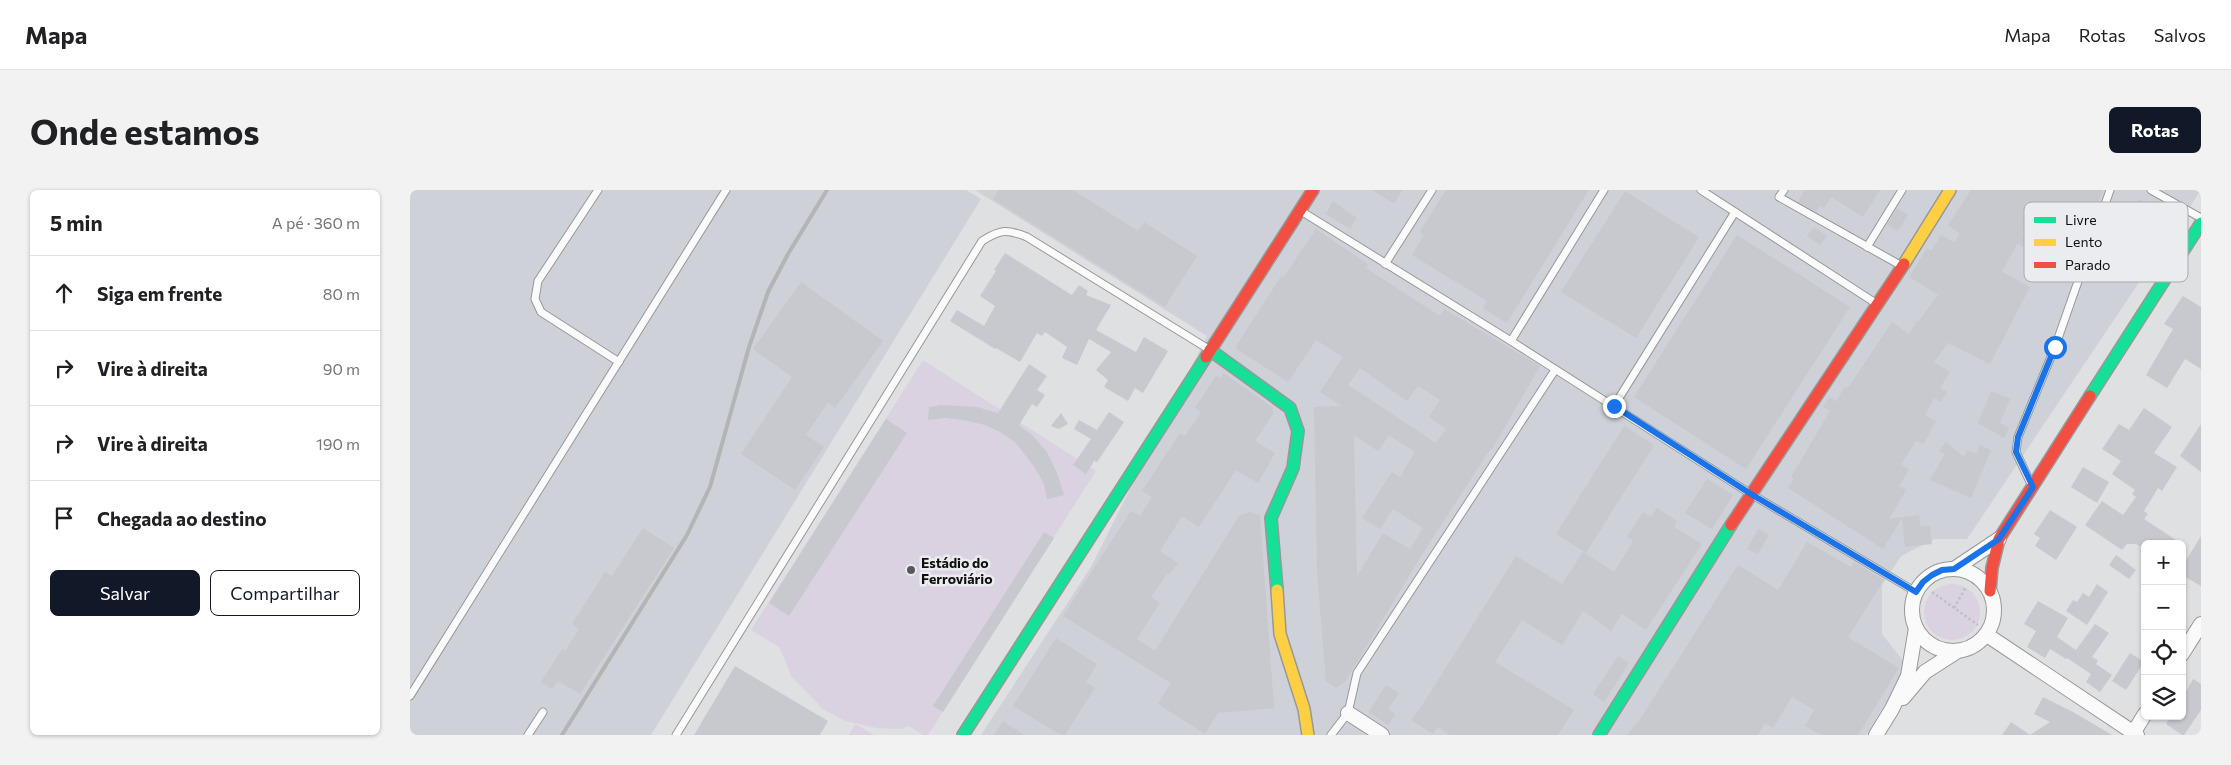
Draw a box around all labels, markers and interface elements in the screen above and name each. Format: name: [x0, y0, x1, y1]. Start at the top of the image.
text: Mapa: [25, 20, 87, 49]
text: Mapa: [2004, 24, 2051, 46]
text: Rotas: [2079, 24, 2126, 46]
text: Salvos: [2154, 24, 2206, 46]
button: Rotas: [2109, 107, 2201, 153]
text: Onde estamos: [30, 109, 260, 152]
legend: [2024, 202, 2188, 282]
text: 5 min: [50, 210, 103, 235]
text: Livre: [2065, 211, 2097, 228]
text: A pé · 360 m: [272, 213, 360, 232]
text: Lento: [2065, 233, 2102, 250]
text: Parado: [2065, 256, 2110, 273]
icon: ahead: [50, 279, 78, 307]
text: Siga em frente: [97, 282, 222, 305]
text: 80 m: [323, 284, 360, 303]
route start: [2044, 336, 2067, 359]
icon: right: [50, 354, 78, 382]
text: Vire à direita: [97, 357, 208, 380]
text: 90 m: [323, 359, 360, 378]
route end: [1603, 395, 1626, 418]
icon: right: [50, 429, 78, 457]
text: Vire à direita: [97, 432, 208, 455]
text: 190 m: [316, 434, 360, 453]
icon: arrive: [50, 504, 78, 532]
text: Chegada ao destino: [97, 507, 267, 530]
map controls: [2141, 540, 2186, 720]
button: +: [2141, 540, 2186, 585]
place label: Estádio do Ferroviário: [921, 554, 993, 587]
marker: Estádio do Ferroviário: [905, 564, 917, 576]
button: Salvar: [50, 570, 200, 616]
button: Compartilhar: [210, 570, 360, 616]
button: −: [2141, 585, 2186, 630]
button: locate: [2141, 630, 2186, 675]
button: layers: [2141, 675, 2186, 720]

